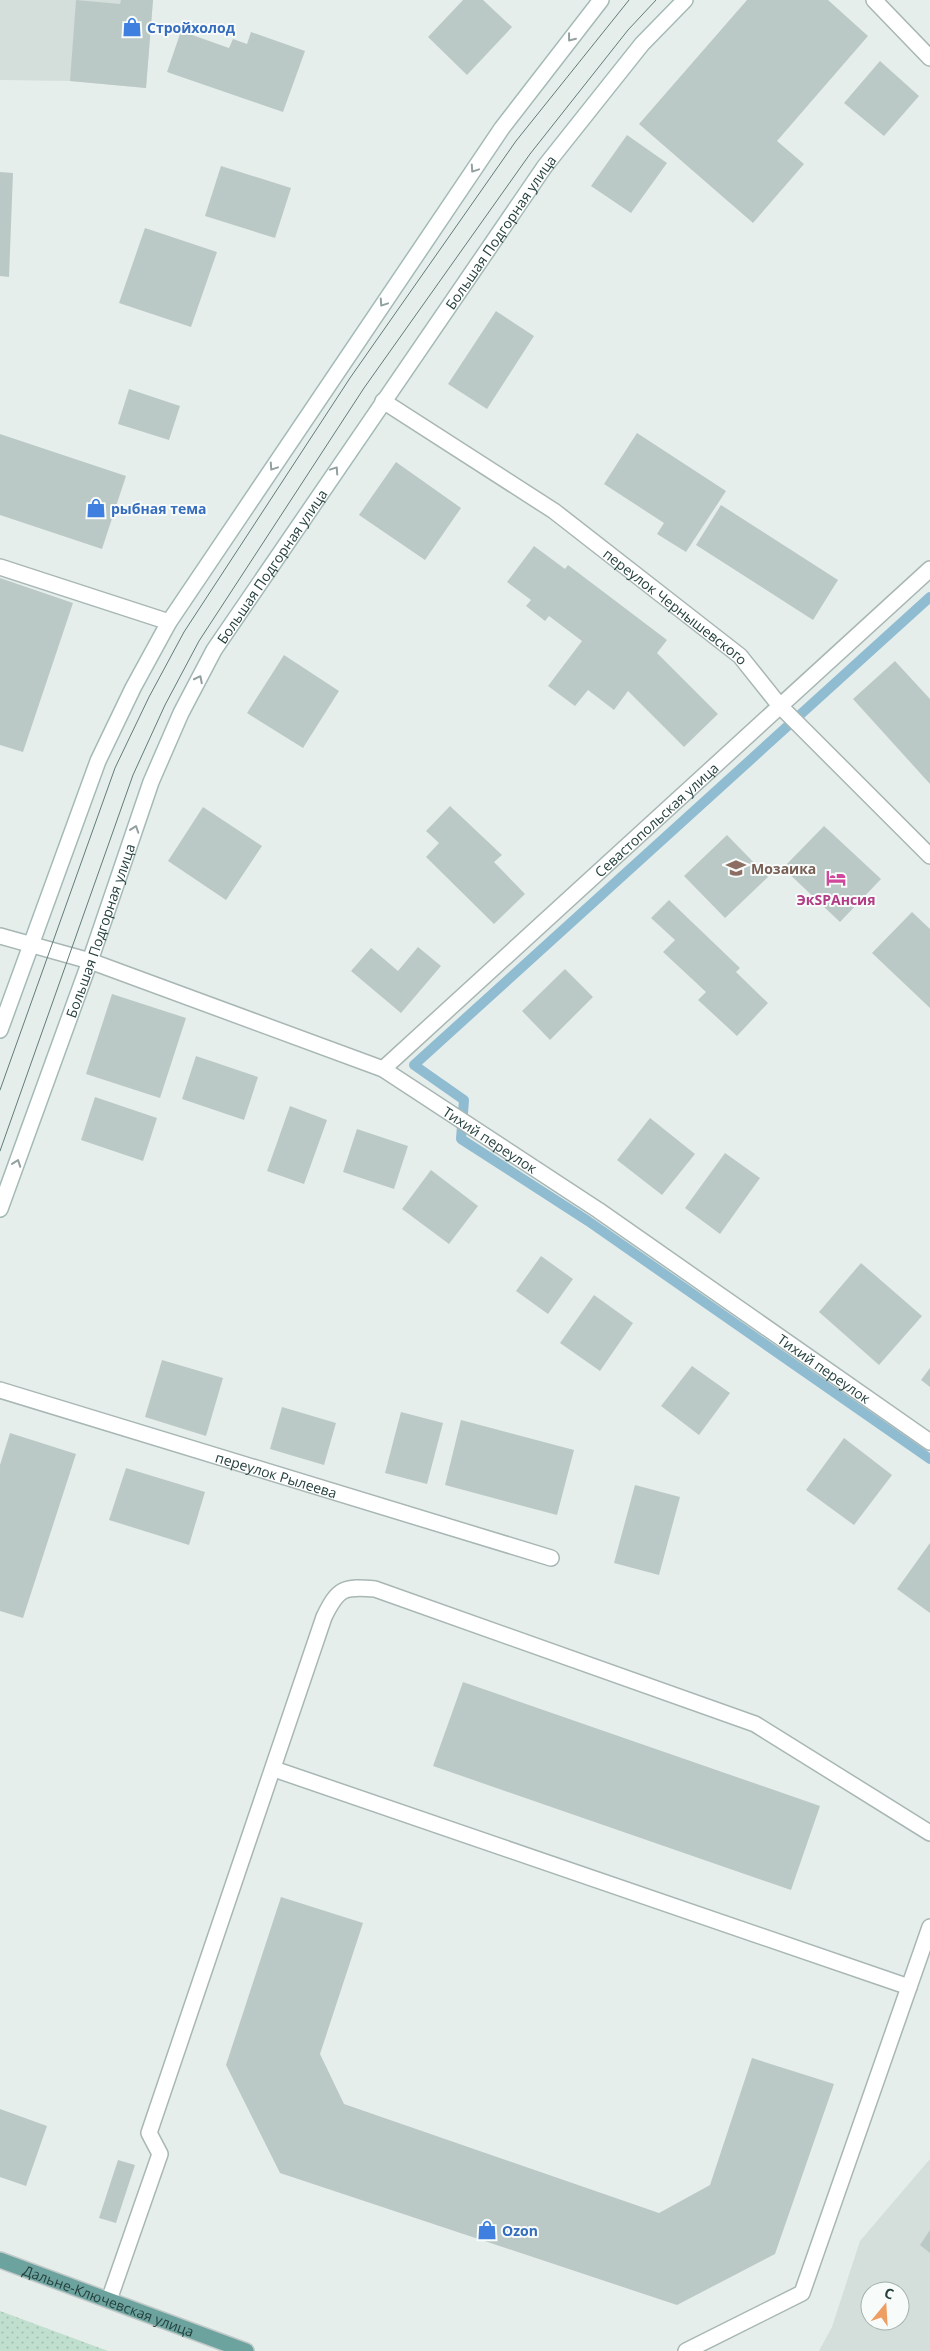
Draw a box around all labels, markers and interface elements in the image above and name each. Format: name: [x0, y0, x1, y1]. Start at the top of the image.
shop icon: Стройхолод: [121, 16, 143, 38]
place label: Стройхолод: [147, 18, 236, 37]
one-way arrow: [569, 32, 577, 41]
street label: Большая Подгорная улица: [440, 151, 560, 313]
one-way arrow: [471, 163, 480, 173]
one-way arrow: [380, 297, 389, 307]
one-way arrow: [270, 461, 279, 471]
one-way arrow: [329, 467, 339, 476]
street label: Большая Подгорная улица: [212, 485, 331, 647]
shop icon: рыбная тема: [85, 497, 107, 519]
place label: рыбная тема: [111, 499, 206, 518]
street label: переулок Чернышевского: [600, 544, 752, 668]
one-way arrow: [193, 676, 203, 685]
street label: Севастопольская улица: [590, 758, 722, 881]
one-way arrow: [129, 825, 139, 833]
street label: Большая Подгорная улица: [61, 841, 139, 1020]
school or university icon: Мозаика: [725, 857, 747, 879]
place label: Мозаика: [751, 859, 816, 878]
hotel icon: ЭкSPAнсия: [825, 867, 847, 889]
place label: ЭкSPAнсия: [797, 890, 875, 909]
street label: Тихий переулок: [439, 1102, 542, 1178]
one-way arrow: [11, 1160, 21, 1168]
street label: Тихий переулок: [774, 1329, 875, 1408]
street label: переулок Рылеева: [213, 1447, 340, 1502]
shop icon: Ozon: [476, 2219, 498, 2241]
place label: Ozon: [502, 2221, 538, 2240]
street label: Дальне-Ключевская улица: [21, 2260, 197, 2341]
north arrow: [860, 2281, 910, 2331]
text: С: [882, 2283, 896, 2304]

